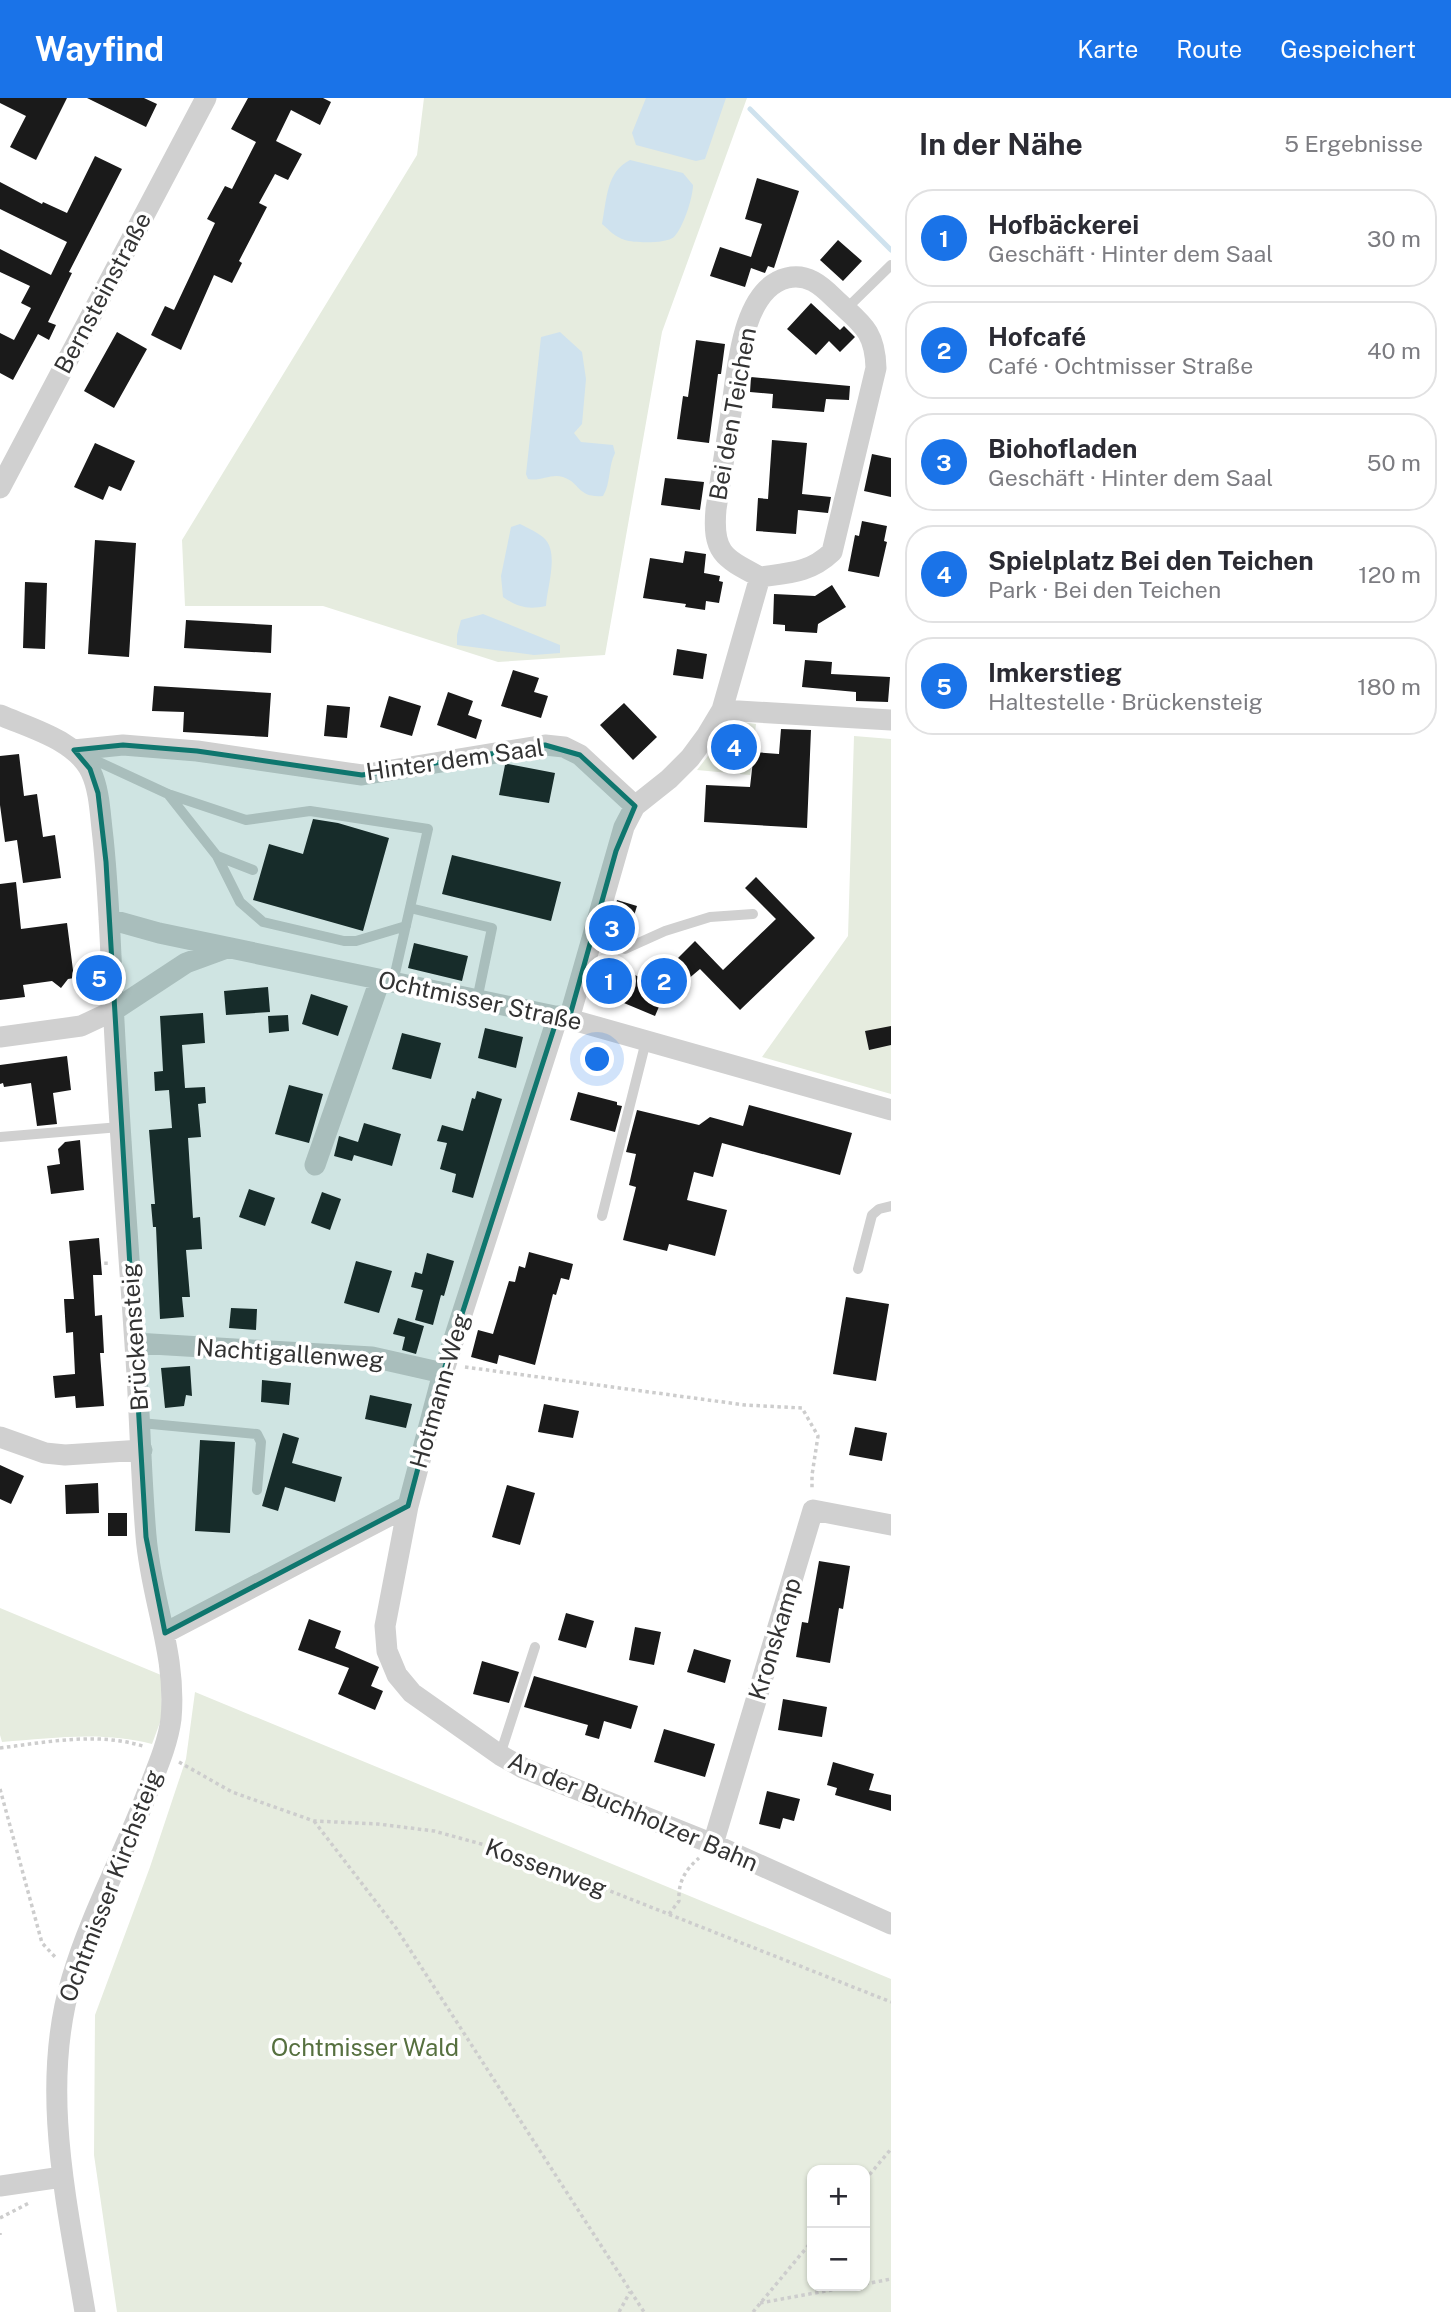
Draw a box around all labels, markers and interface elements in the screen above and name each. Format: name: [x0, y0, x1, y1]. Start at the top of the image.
text: Wayfind: [35, 30, 164, 68]
text: Karte: [1077, 35, 1138, 63]
text: Route: [1176, 35, 1242, 63]
text: Gespeichert: [1280, 35, 1416, 63]
text: In der Nähe: [919, 126, 1083, 162]
text: 5 Ergebnisse: [1284, 130, 1423, 157]
street label: Bernsteinstraße: [48, 207, 156, 378]
text: Hofbäckerei: [988, 209, 1139, 240]
text: 1: [939, 225, 949, 252]
text: 30 m: [1367, 225, 1421, 252]
text: Geschäft · Hinter dem Saal: [988, 240, 1273, 267]
text: Hofcafé: [988, 321, 1086, 352]
street label: Bei den Teichen: [703, 325, 761, 502]
text: 2: [937, 337, 951, 364]
text: 40 m: [1367, 337, 1421, 364]
text: Café · Ochtmisser Straße: [988, 352, 1253, 379]
text: Biohofladen: [988, 433, 1137, 464]
text: 3: [936, 449, 952, 476]
text: 50 m: [1367, 449, 1421, 476]
text: Geschäft · Hinter dem Saal: [988, 464, 1273, 491]
text: Spielplatz Bei den Teichen: [988, 545, 1314, 576]
text: 4: [936, 561, 952, 588]
text: 120 m: [1358, 561, 1421, 588]
text: Park · Bei den Teichen: [988, 576, 1221, 603]
text: Imkerstieg: [988, 657, 1122, 688]
text: 5: [936, 673, 952, 700]
text: 180 m: [1357, 673, 1421, 700]
text: Haltestelle · Brückensteig: [988, 688, 1263, 715]
pin: 4: [711, 721, 757, 773]
street label: Hinter dem Saal: [364, 733, 546, 785]
pin: 3: [589, 902, 635, 954]
pin: 5: [76, 952, 122, 1004]
pin: 1: [586, 955, 632, 1007]
pin: 2: [641, 955, 687, 1007]
street label: Ochtmisser Straße: [376, 965, 585, 1035]
your location: [580, 1042, 614, 1076]
street label: Brückensteig: [115, 1262, 153, 1412]
street label: Hotmann-Weg: [404, 1310, 475, 1471]
street label: Nachtigallenweg: [195, 1332, 385, 1374]
street label: Kronskamp: [742, 1574, 806, 1703]
street label: An der Buchholzer Bahn: [504, 1746, 762, 1876]
street label: Ochtmisser Kirchsteig: [53, 1766, 167, 2006]
street label: Kossenweg: [482, 1832, 611, 1902]
park label: Ochtmisser Wald: [271, 2033, 459, 2061]
map controls: [807, 2165, 870, 2291]
button: +: [807, 2165, 870, 2228]
button: −: [807, 2228, 870, 2291]

